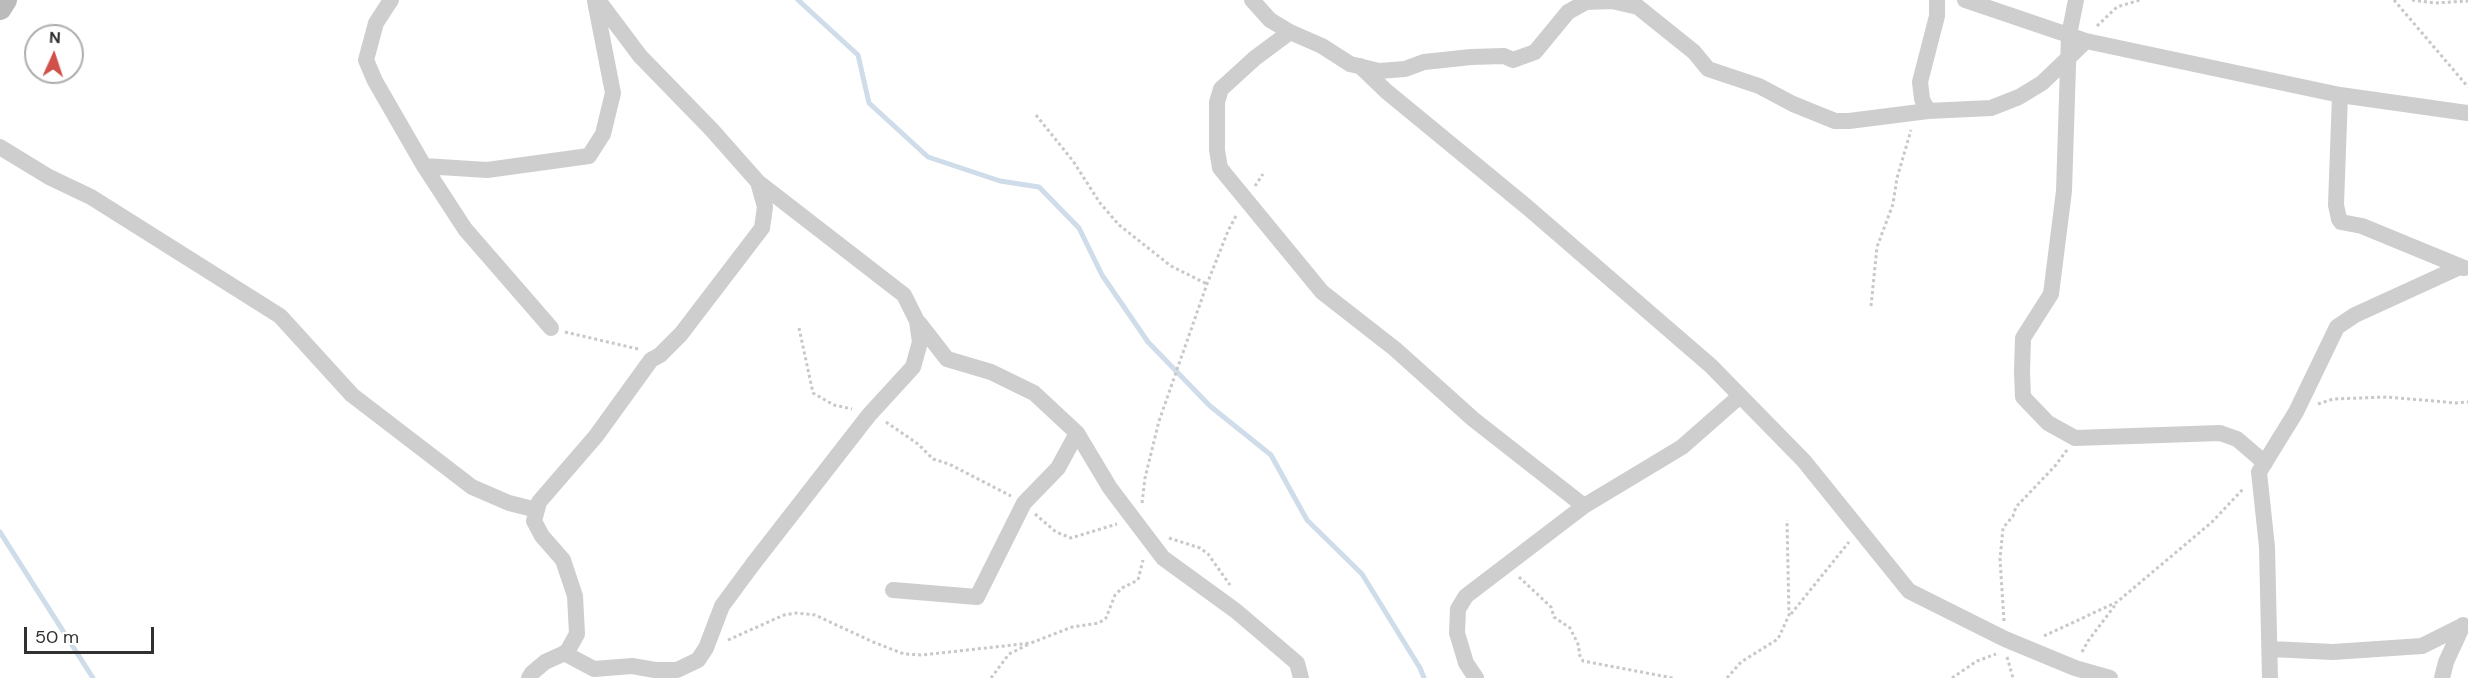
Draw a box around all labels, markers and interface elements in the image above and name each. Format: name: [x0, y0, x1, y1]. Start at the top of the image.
north arrow: [24, 24, 84, 84]
text: N: [48, 27, 61, 48]
scale bar: [27, 615, 158, 653]
text: 50 m: [35, 625, 79, 649]

